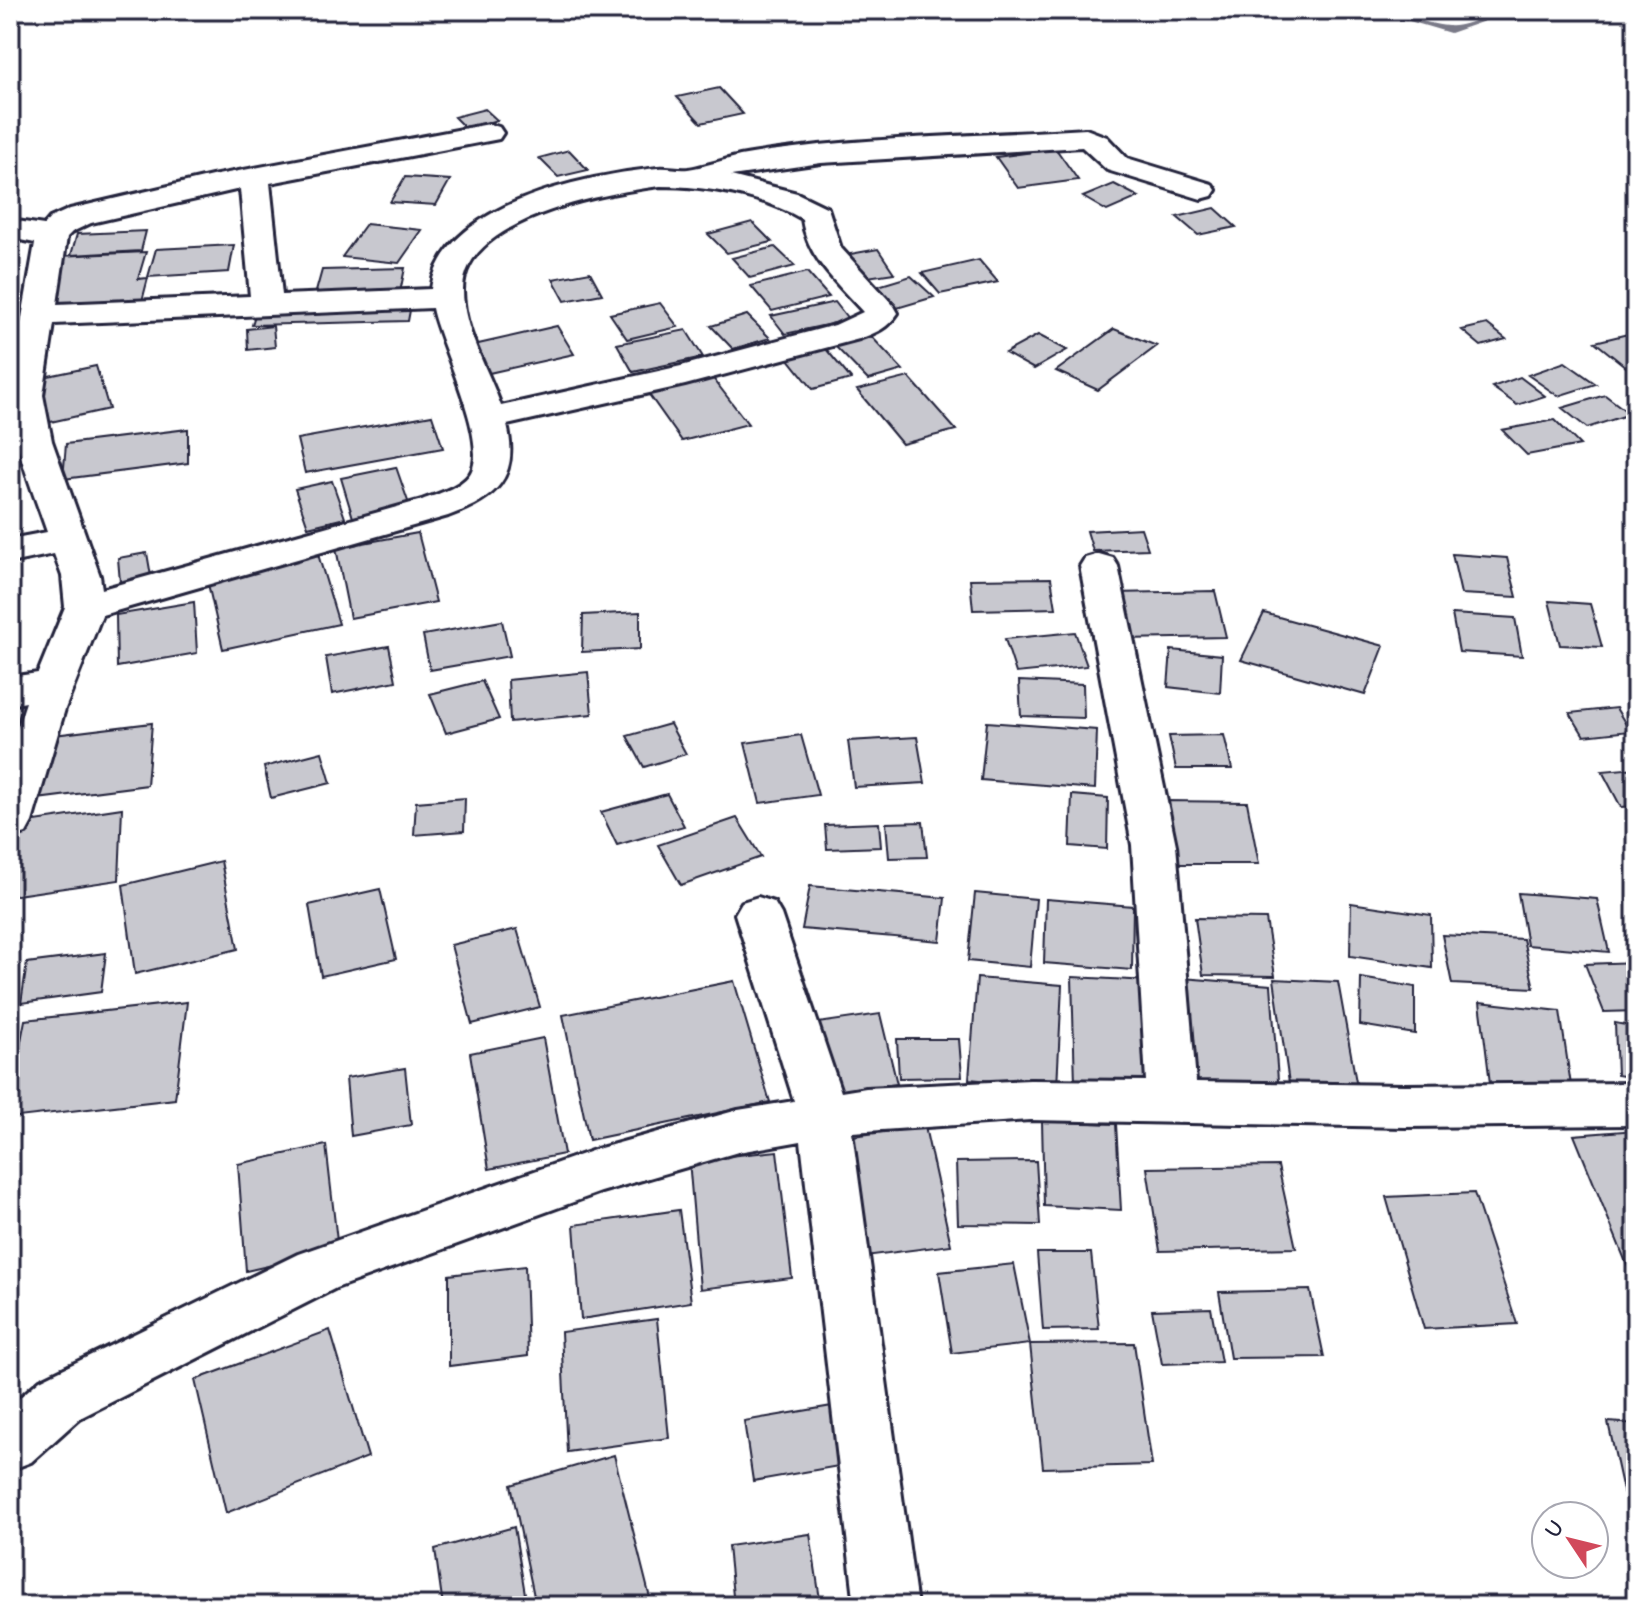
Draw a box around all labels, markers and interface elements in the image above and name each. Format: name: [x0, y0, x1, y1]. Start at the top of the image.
north arrow: [1530, 1500, 1610, 1580]
text: U: [1540, 1516, 1569, 1543]

